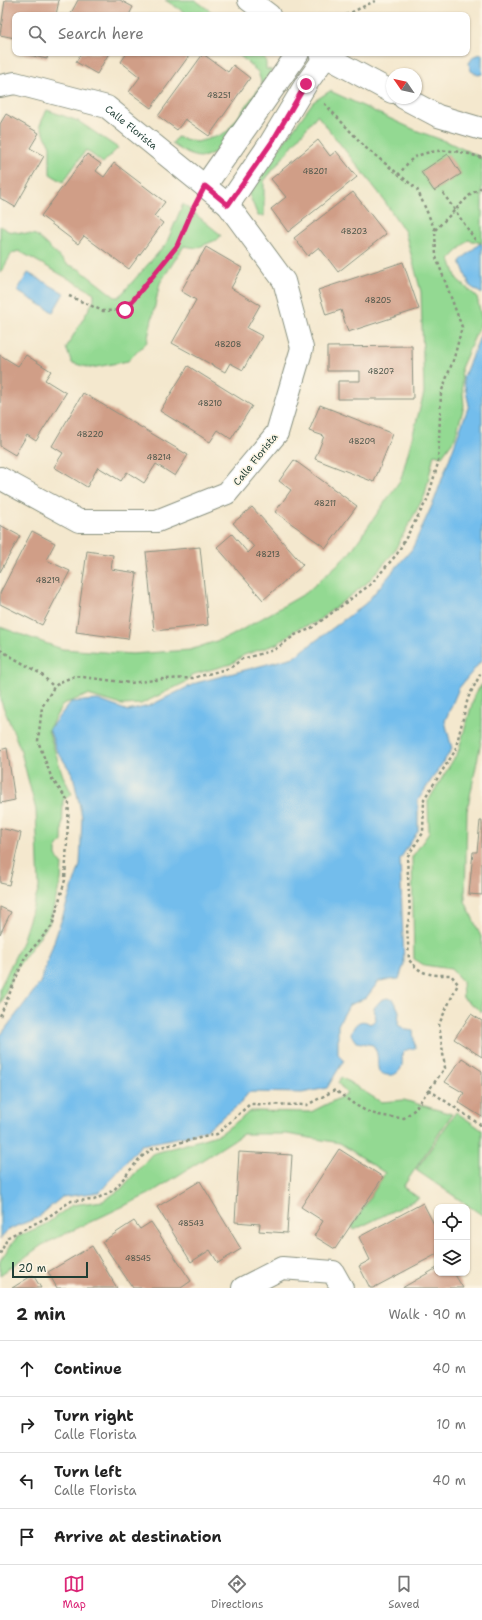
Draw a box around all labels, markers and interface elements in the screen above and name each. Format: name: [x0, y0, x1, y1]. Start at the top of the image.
search box: [12, 12, 470, 56]
icon: search: [26, 23, 48, 45]
text: Search here: [58, 24, 144, 44]
north arrow: [386, 68, 422, 104]
route end: [297, 75, 315, 93]
house number: 48251: [207, 90, 231, 101]
street label: Calle Florista: [102, 102, 161, 153]
house number: 48201: [303, 166, 327, 177]
house number: 48203: [341, 226, 367, 237]
house number: 48205: [365, 295, 391, 306]
route start: [116, 301, 134, 319]
house number: 48208: [215, 339, 241, 350]
house number: 48207: [368, 366, 395, 377]
house number: 48210: [198, 398, 222, 409]
house number: 48220: [77, 429, 103, 440]
street label: Calle Florista: [230, 430, 281, 488]
house number: 48209: [349, 436, 375, 447]
house number: 48214: [147, 452, 172, 463]
house number: 48211: [314, 498, 336, 509]
house number: 48213: [256, 549, 280, 560]
house number: 48219: [36, 575, 60, 586]
map controls: [434, 1204, 470, 1276]
button: locate: [434, 1204, 470, 1240]
house number: 48543: [178, 1218, 204, 1229]
button: layers: [434, 1240, 470, 1276]
house number: 48545: [125, 1253, 151, 1264]
scale bar: [12, 1260, 88, 1279]
text: 20 m: [18, 1261, 46, 1276]
text: 2 min: [16, 1303, 66, 1325]
text: Walk · 90 m: [388, 1306, 466, 1323]
icon: ahead: [16, 1358, 38, 1380]
text: Continue: [54, 1359, 122, 1379]
text: 40 m: [432, 1360, 466, 1377]
text: Turn right: [54, 1406, 134, 1426]
icon: right: [16, 1414, 38, 1436]
text: 10 m: [436, 1416, 466, 1433]
text: Calle Florista: [54, 1426, 137, 1443]
text: Turn left: [54, 1462, 122, 1482]
icon: left: [16, 1470, 38, 1492]
text: 40 m: [432, 1472, 466, 1489]
text: Calle Florista: [54, 1482, 137, 1499]
icon: arrive: [16, 1526, 38, 1548]
text: Arrive at destination: [54, 1527, 222, 1547]
tab: Map: [62, 1573, 86, 1612]
tab: Directions: [211, 1573, 263, 1612]
tab: Saved: [388, 1573, 420, 1612]

